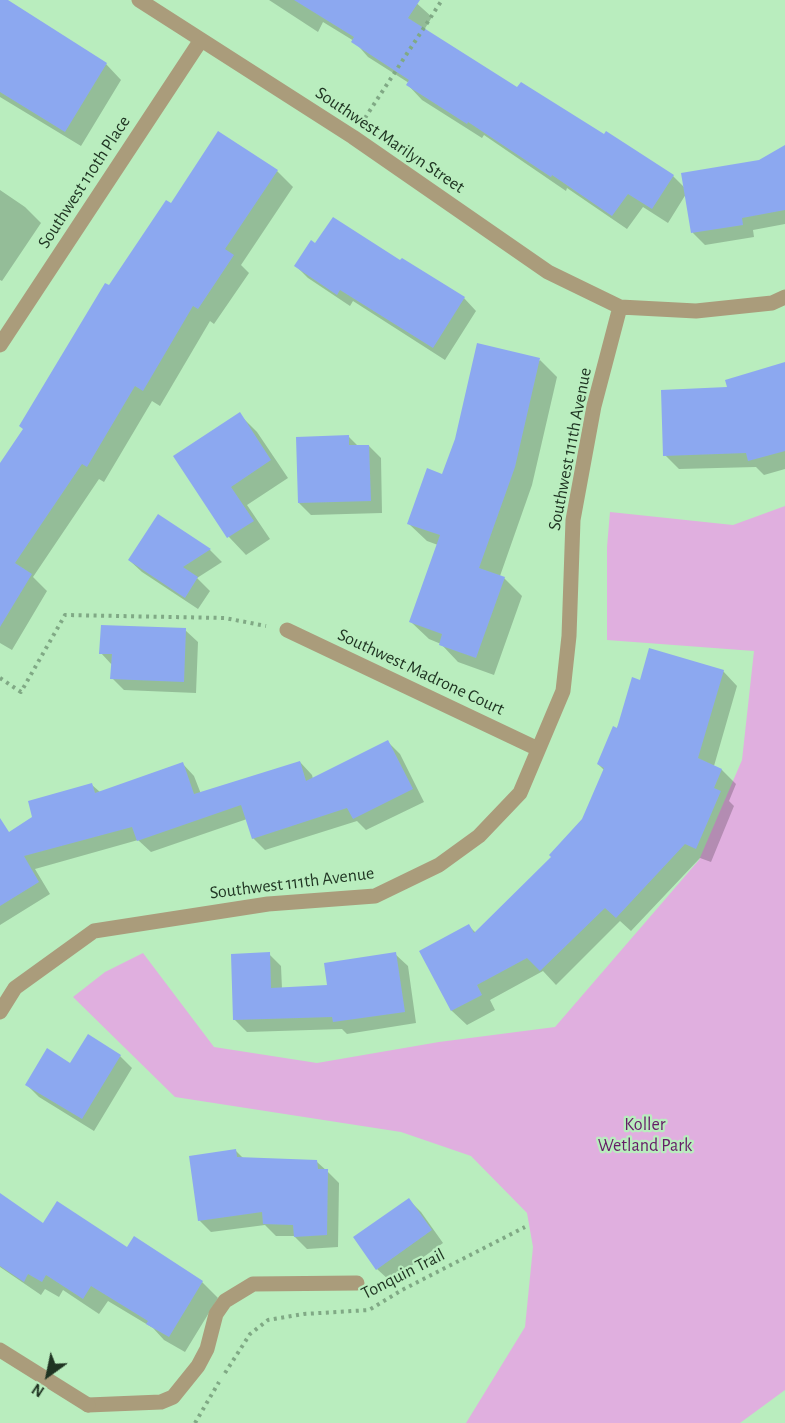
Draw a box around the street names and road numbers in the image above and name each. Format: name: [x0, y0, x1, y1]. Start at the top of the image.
street label: Southwest Marilyn Street: [311, 82, 469, 198]
street label: Southwest 110th Place: [33, 112, 135, 252]
street label: Southwest 111th Avenue: [544, 366, 596, 532]
street label: Southwest Madrone Court: [334, 624, 508, 720]
street label: Southwest 111th Avenue: [209, 862, 375, 904]
street label: Tonquin Trail: [358, 1244, 448, 1304]

